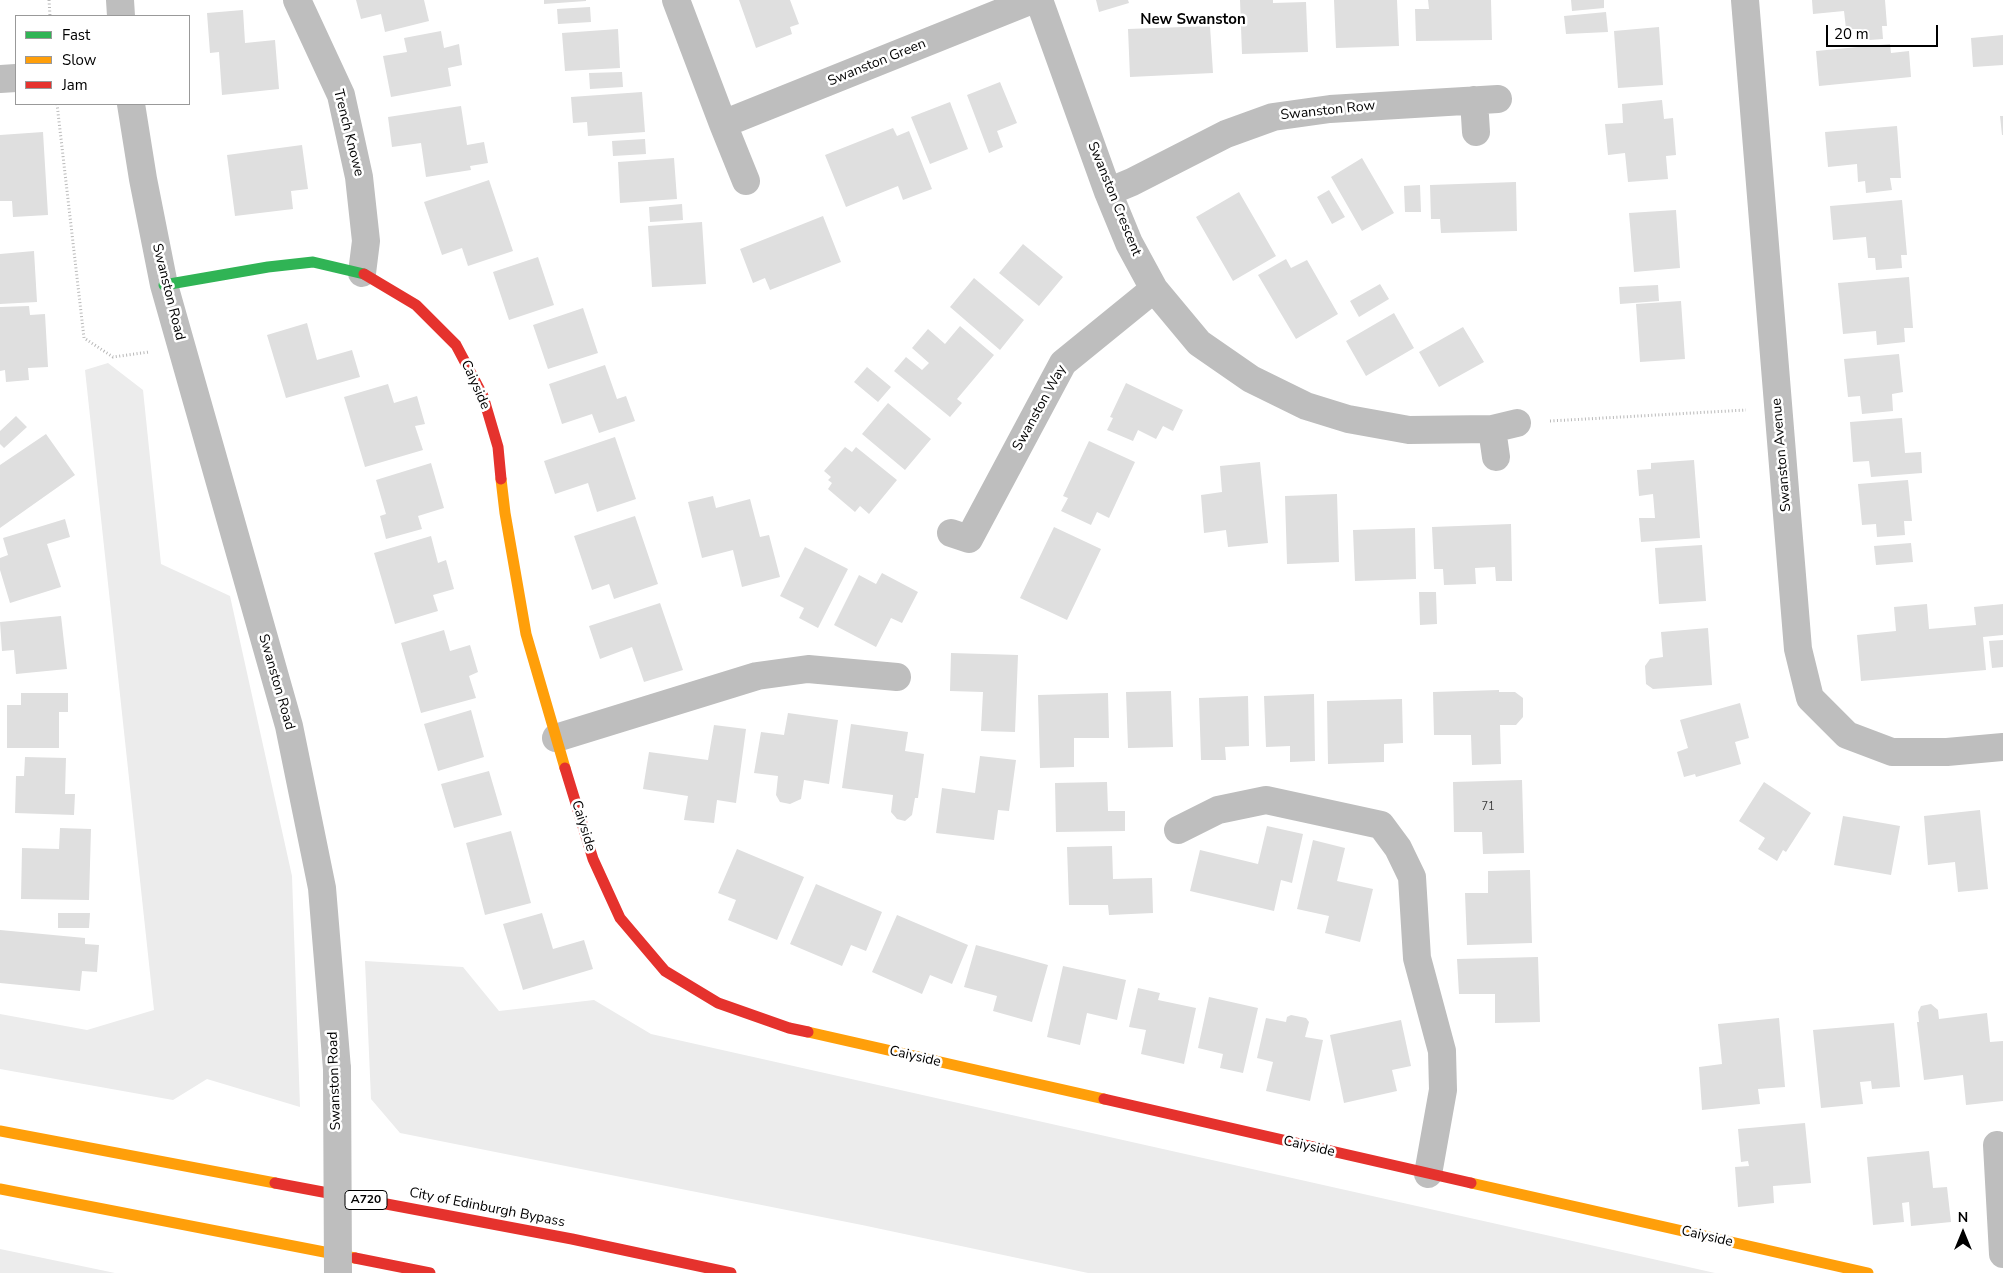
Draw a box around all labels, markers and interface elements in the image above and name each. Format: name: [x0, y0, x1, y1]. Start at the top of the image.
district label: New Swanston: [1140, 11, 1246, 29]
legend: [15, 15, 190, 105]
scale bar: [1828, 15, 1940, 47]
text: 20 m: [1834, 24, 1869, 44]
text: Fast: [62, 25, 90, 45]
street label: Swanston Green: [826, 36, 928, 90]
text: Slow: [62, 50, 96, 70]
text: Jam: [62, 75, 88, 95]
street label: Trench Knowe: [329, 88, 367, 178]
street label: Swanston Row: [1280, 98, 1376, 124]
street label: Swanston Crescent: [1083, 140, 1145, 258]
street label: Swanston Road: [148, 242, 188, 342]
street label: Caiyside: [457, 358, 493, 412]
street label: Swanston Way: [1010, 362, 1070, 454]
street label: Swanston Avenue: [1769, 397, 1795, 513]
street label: Swanston Road: [254, 632, 298, 732]
street label: Caiyside: [567, 798, 599, 854]
house number: 71: [1481, 800, 1495, 814]
street label: Swanston Road: [325, 1031, 345, 1131]
street label: Caiyside: [888, 1043, 942, 1071]
street label: Caiyside: [1282, 1133, 1336, 1161]
street label: City of Edinburgh Bypass: [408, 1185, 566, 1231]
road number: A720: [345, 1190, 387, 1210]
north arrow: [1938, 1208, 1988, 1258]
text: N: [1958, 1208, 1968, 1227]
street label: Caiyside: [1680, 1223, 1734, 1251]

